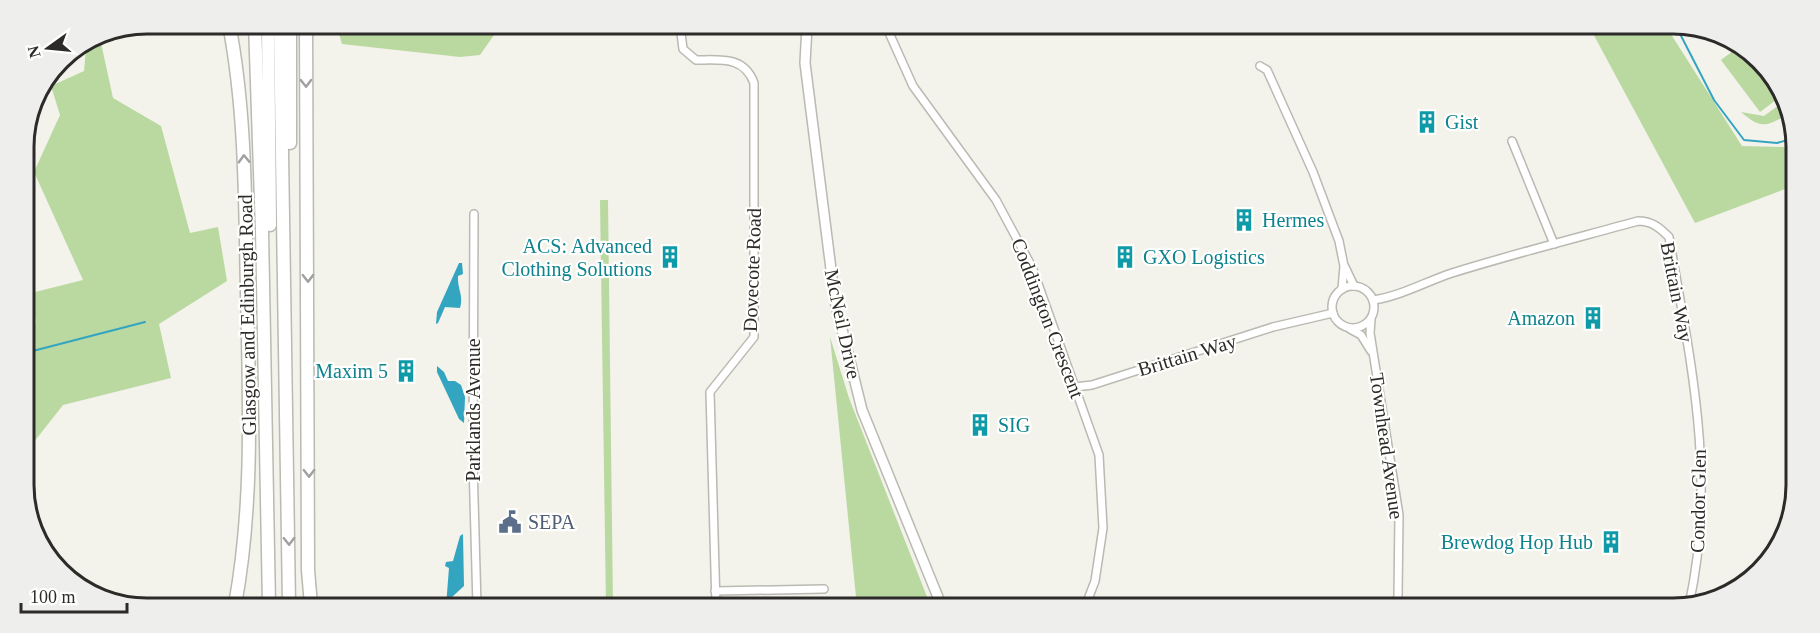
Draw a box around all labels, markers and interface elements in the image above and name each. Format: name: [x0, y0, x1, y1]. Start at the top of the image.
north arrow: [18, 18, 78, 78]
text: N: [24, 44, 44, 60]
one-way arrow: [300, 78, 312, 87]
building icon: Gist: [1414, 109, 1440, 135]
place label: Gist: [1445, 111, 1479, 133]
one-way arrow: [237, 155, 250, 164]
street label: Glasgow and Edinburgh Road: [234, 194, 261, 436]
building icon: Hermes: [1231, 207, 1257, 233]
street label: Dovecote Road: [739, 208, 765, 332]
place label: Hermes: [1262, 209, 1324, 231]
place label: ACS: Advanced Clothing Solutions: [501, 235, 652, 281]
street label: Coddington Crescent: [1006, 235, 1089, 402]
street label: Brittain Way: [1655, 240, 1698, 344]
building icon: ACS: Advanced Clothing Solutions: [657, 244, 683, 270]
building icon: GXO Logistics: [1112, 244, 1138, 270]
place label: GXO Logistics: [1143, 246, 1265, 269]
street label: McNeil Drive: [821, 267, 865, 381]
one-way arrow: [302, 273, 314, 282]
building icon: Amazon: [1580, 305, 1606, 331]
place label: Amazon: [1507, 307, 1575, 329]
street label: Brittain Way: [1135, 330, 1239, 381]
street label: Parklands Avenue: [462, 338, 484, 482]
building icon: Maxim 5: [393, 358, 419, 384]
place label: Maxim 5: [315, 360, 388, 382]
street label: Townhead Avenue: [1366, 371, 1408, 521]
building icon: SIG: [967, 412, 993, 438]
place label: SIG: [998, 414, 1030, 436]
street label: Condor Glen: [1686, 449, 1710, 553]
one-way arrow: [302, 468, 315, 477]
public building icon: SEPA: [497, 509, 523, 535]
place label: SEPA: [528, 511, 576, 533]
building icon: Brewdog Hop Hub: [1598, 529, 1624, 555]
place label: Brewdog Hop Hub: [1441, 531, 1593, 554]
one-way arrow: [282, 536, 295, 545]
scale bar: [21, 576, 128, 614]
text: 100 m: [30, 587, 76, 607]

